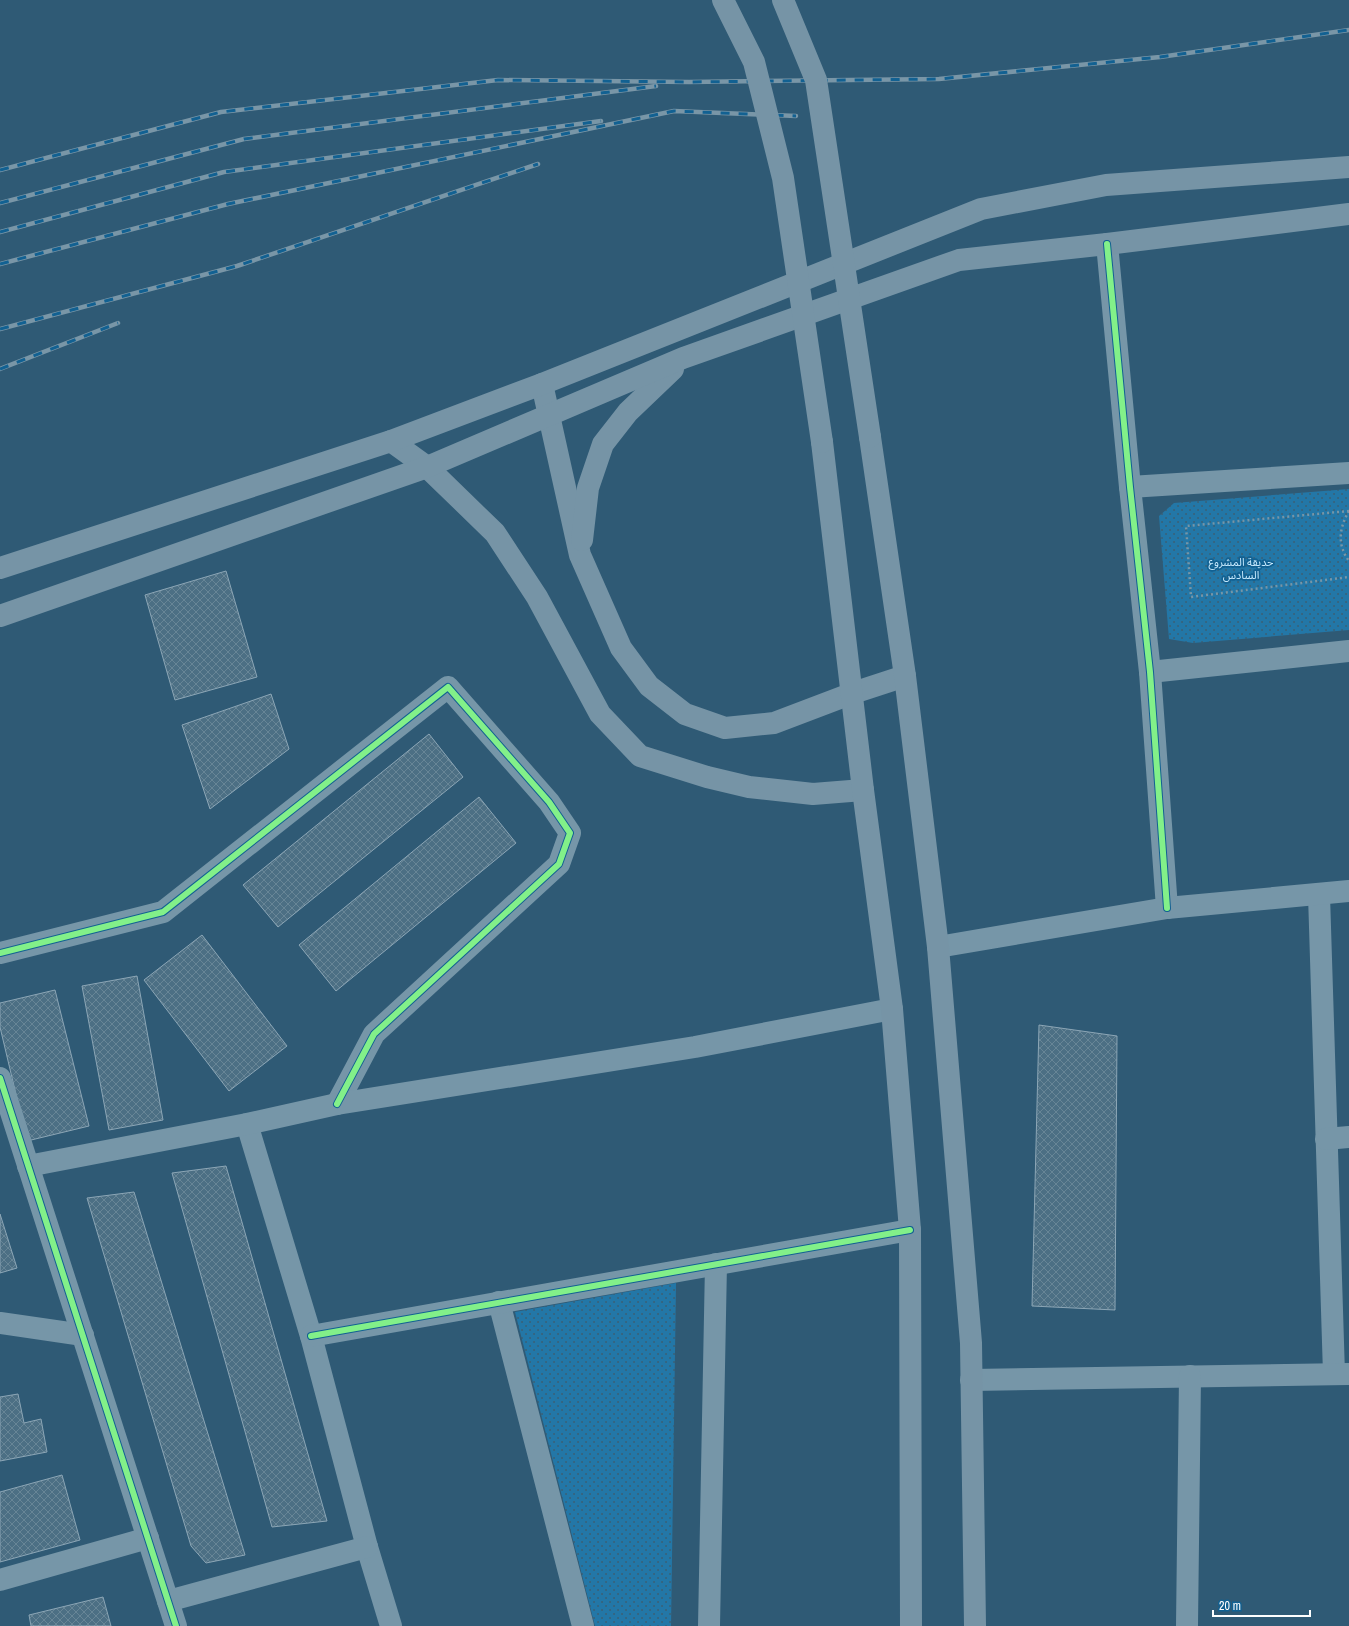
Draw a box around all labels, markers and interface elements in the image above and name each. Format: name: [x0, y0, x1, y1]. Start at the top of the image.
park label: حديقة المشروع السادس: [1209, 555, 1274, 582]
scale bar: [1213, 1592, 1310, 1618]
text: 20 m: [1219, 1598, 1241, 1614]

